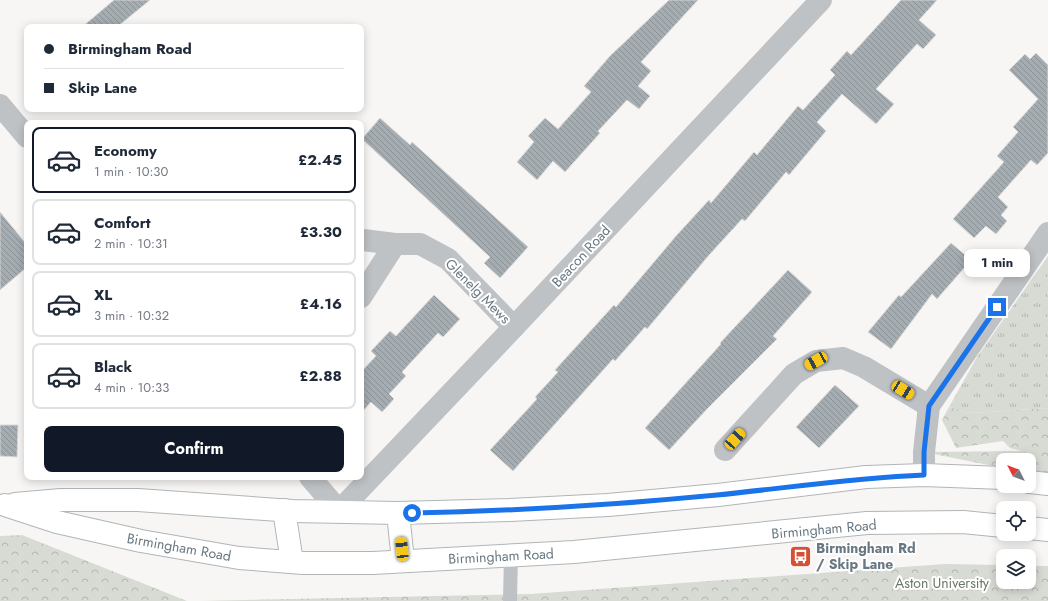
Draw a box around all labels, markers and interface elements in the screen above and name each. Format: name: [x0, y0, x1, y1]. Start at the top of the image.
text: Birmingham Road: [68, 38, 192, 60]
text: Skip Lane: [68, 77, 137, 99]
text: Economy: [94, 140, 157, 162]
icon: car: [46, 142, 82, 178]
text: £2.45: [298, 149, 342, 171]
text: 1 min · 10:30: [94, 162, 168, 181]
text: Comfort: [94, 212, 151, 234]
icon: car: [46, 214, 82, 250]
text: £3.30: [300, 221, 342, 243]
street label: Beacon Road: [547, 221, 615, 291]
text: 2 min · 10:31: [94, 234, 168, 253]
callout: 1 min: [964, 249, 1030, 277]
text: 1 min: [981, 253, 1013, 272]
street label: Glenelg Mews: [441, 254, 515, 328]
text: XL: [94, 284, 112, 306]
icon: car: [46, 286, 82, 322]
text: £4.16: [300, 293, 342, 315]
route end: [988, 298, 1006, 316]
text: 3 min · 10:32: [94, 306, 169, 325]
car: [803, 350, 829, 372]
text: Black: [94, 356, 132, 378]
icon: car: [46, 358, 82, 394]
text: £2.88: [299, 365, 342, 387]
text: 4 min · 10:33: [94, 378, 169, 397]
car: [890, 379, 916, 401]
button: Confirm: [44, 426, 344, 472]
car: [723, 426, 747, 452]
north arrow: [996, 453, 1036, 493]
map controls: [996, 453, 1036, 589]
button: locate: [996, 501, 1036, 541]
route start: [403, 504, 421, 522]
street label: Birmingham Road: [771, 514, 877, 544]
street label: Birmingham Road: [125, 528, 233, 566]
car: [395, 536, 409, 562]
place label: Birmingham Rd / Skip Lane: [816, 538, 916, 574]
street label: Birmingham Road: [448, 543, 554, 569]
bus stop icon: Birmingham Rd / Skip Lane: [788, 543, 814, 569]
button: layers: [996, 549, 1036, 589]
park label: Aston University: [895, 573, 990, 593]

